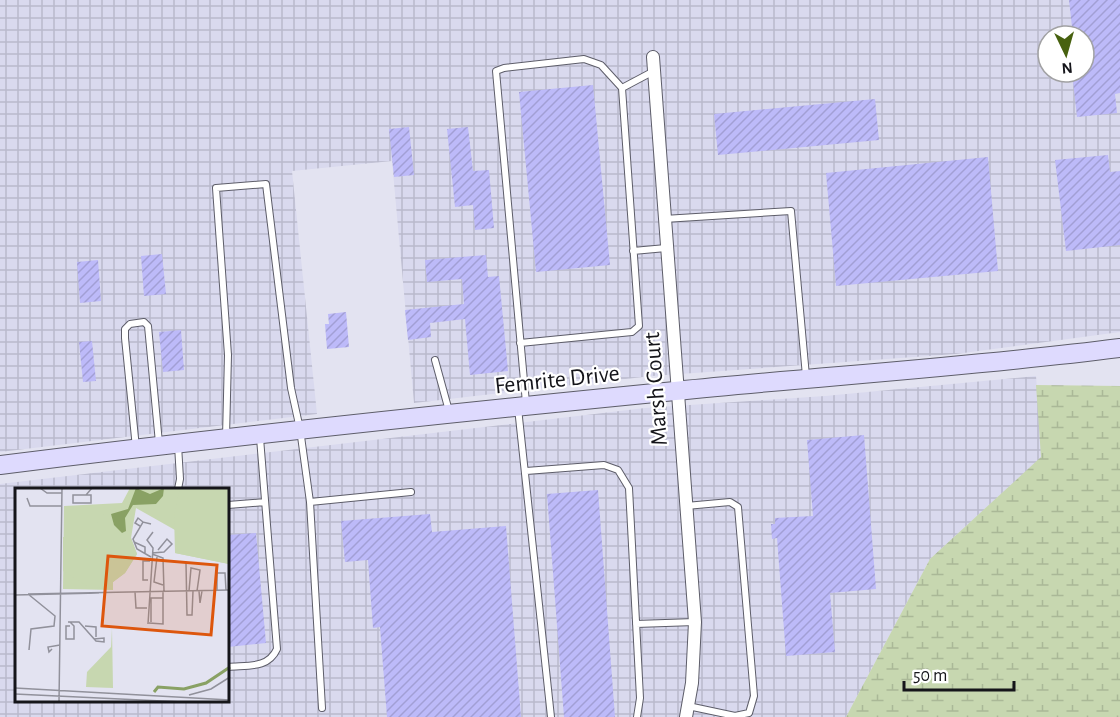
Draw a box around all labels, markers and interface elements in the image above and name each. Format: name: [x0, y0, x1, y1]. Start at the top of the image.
north arrow: [1036, 24, 1096, 84]
text: N: [1061, 59, 1073, 76]
street label: Marsh Court: [640, 331, 672, 447]
street label: Femrite Drive: [493, 362, 621, 398]
inset map: [15, 488, 230, 702]
scale bar: [904, 654, 1014, 692]
text: 50 m: [913, 667, 947, 685]

